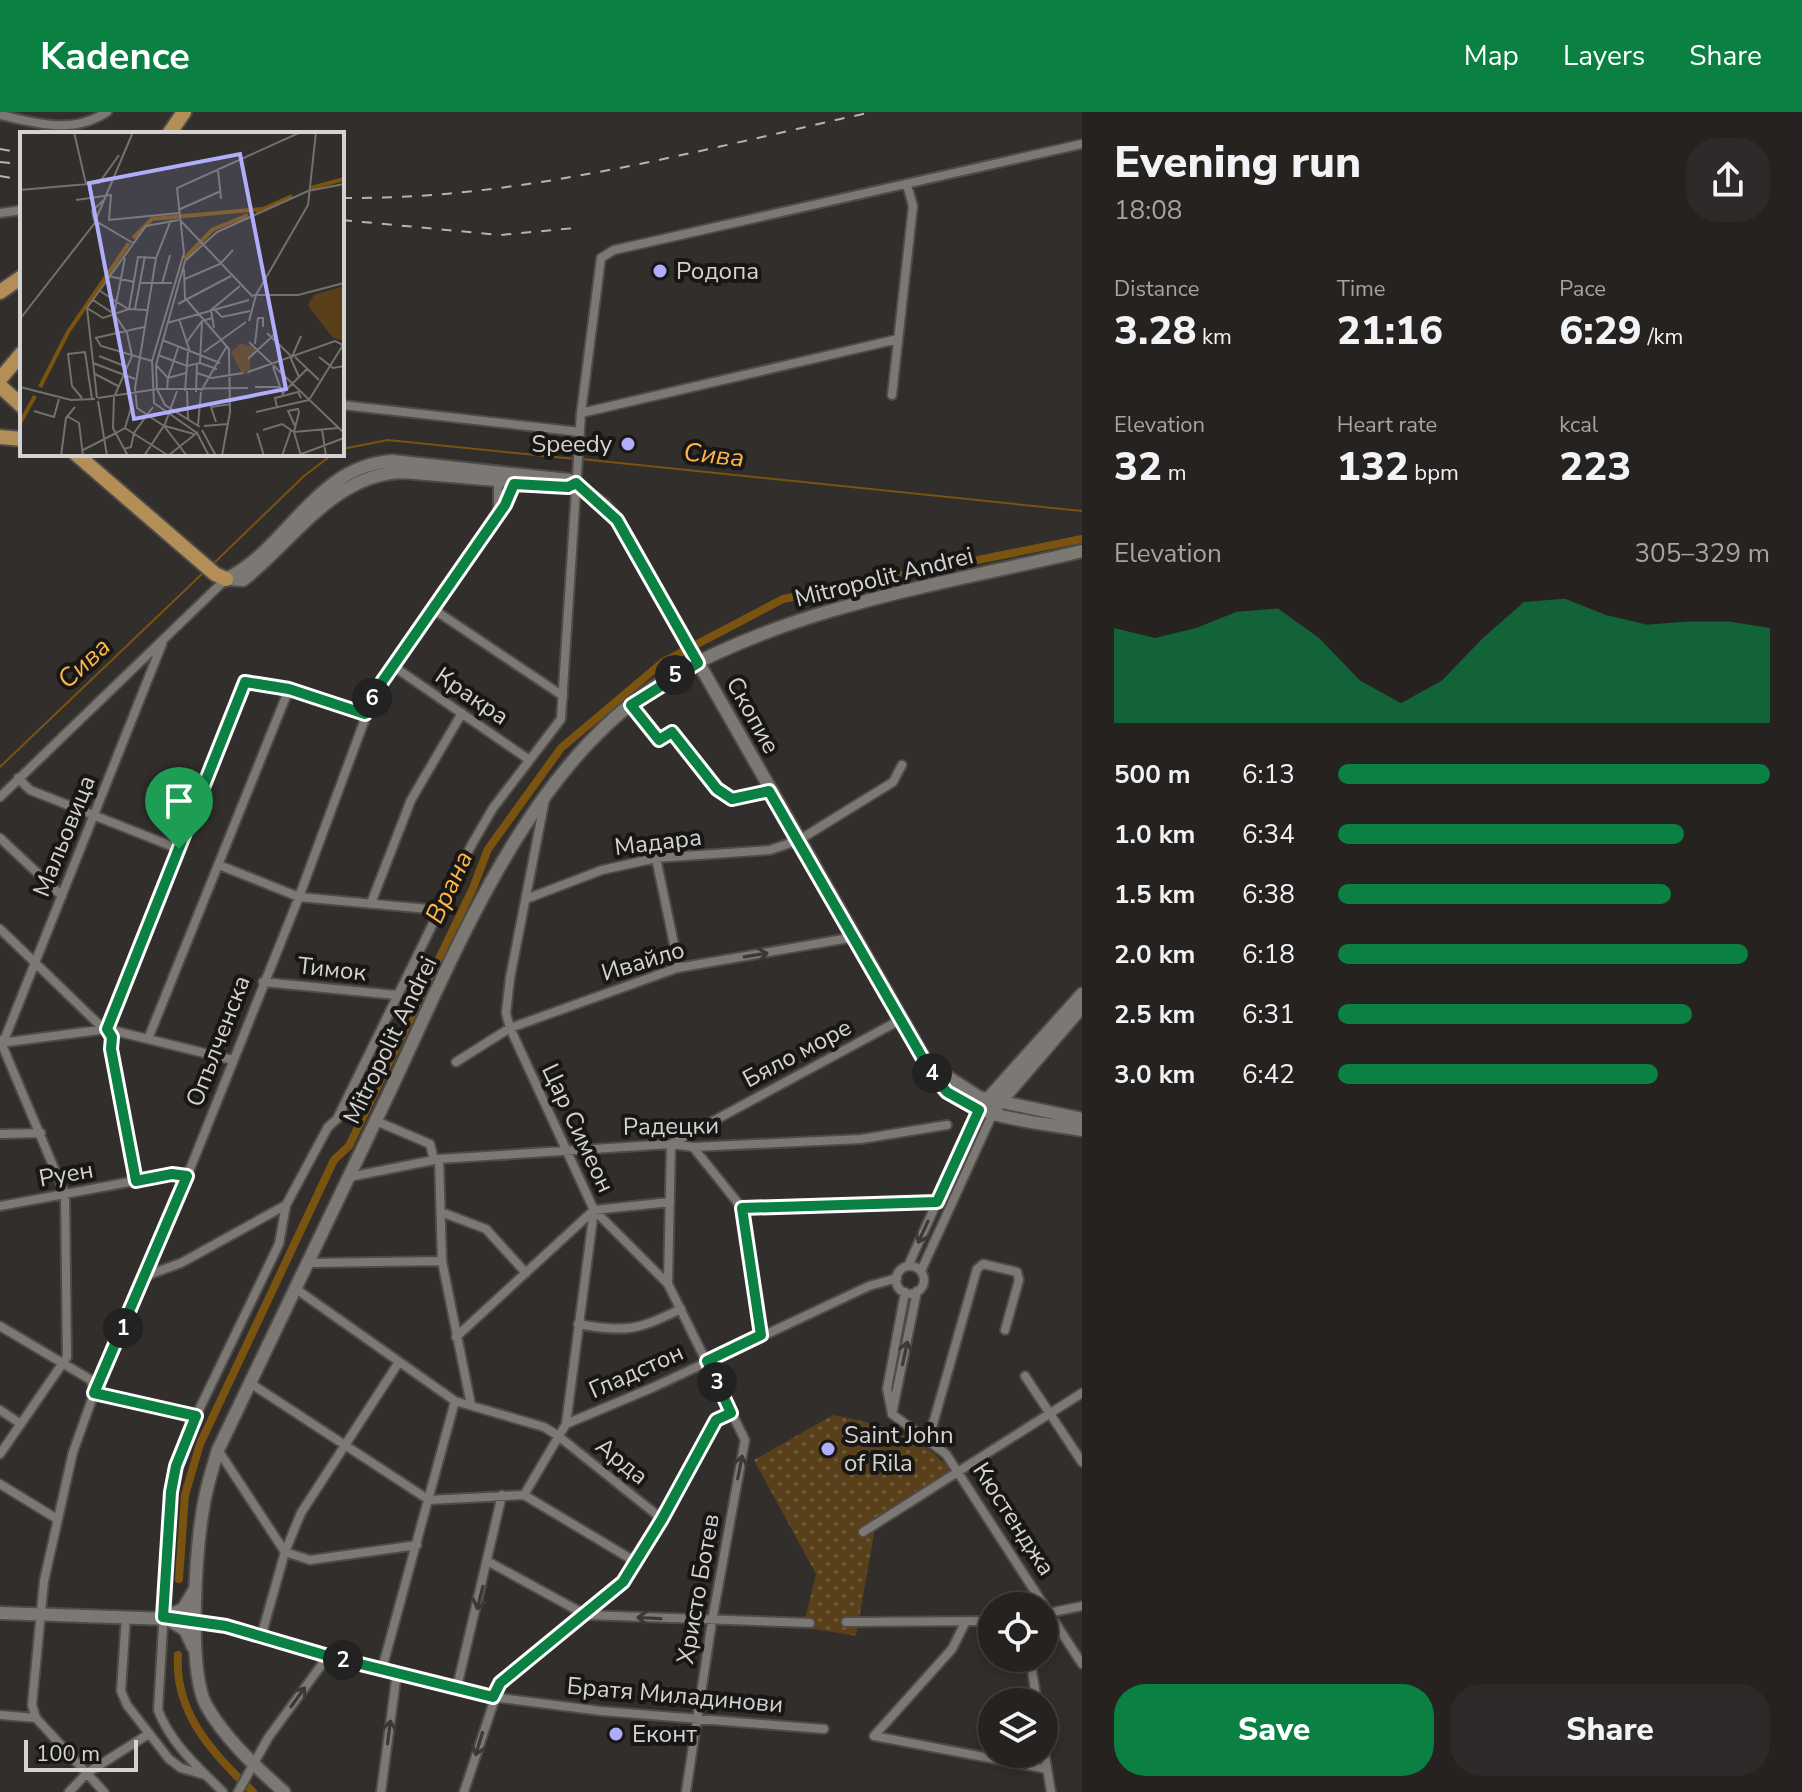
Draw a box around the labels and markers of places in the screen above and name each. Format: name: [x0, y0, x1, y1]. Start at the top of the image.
place label: Родопа: [676, 255, 759, 287]
marker: Родопа: [651, 262, 669, 280]
place label: Speedy: [531, 428, 613, 460]
marker: Speedy: [619, 435, 637, 453]
pin: 5: [655, 655, 695, 695]
pin: 6: [352, 678, 392, 718]
pin: [145, 767, 213, 849]
pin: 4: [912, 1053, 952, 1093]
pin: 1: [103, 1308, 143, 1348]
pin: 3: [697, 1362, 737, 1402]
place label: Saint John of Rila: [844, 1419, 954, 1479]
marker: Saint John of Rila: [819, 1440, 837, 1458]
pin: 2: [323, 1640, 363, 1680]
place label: Еконт: [632, 1718, 697, 1750]
marker: Еконт: [607, 1725, 625, 1743]

